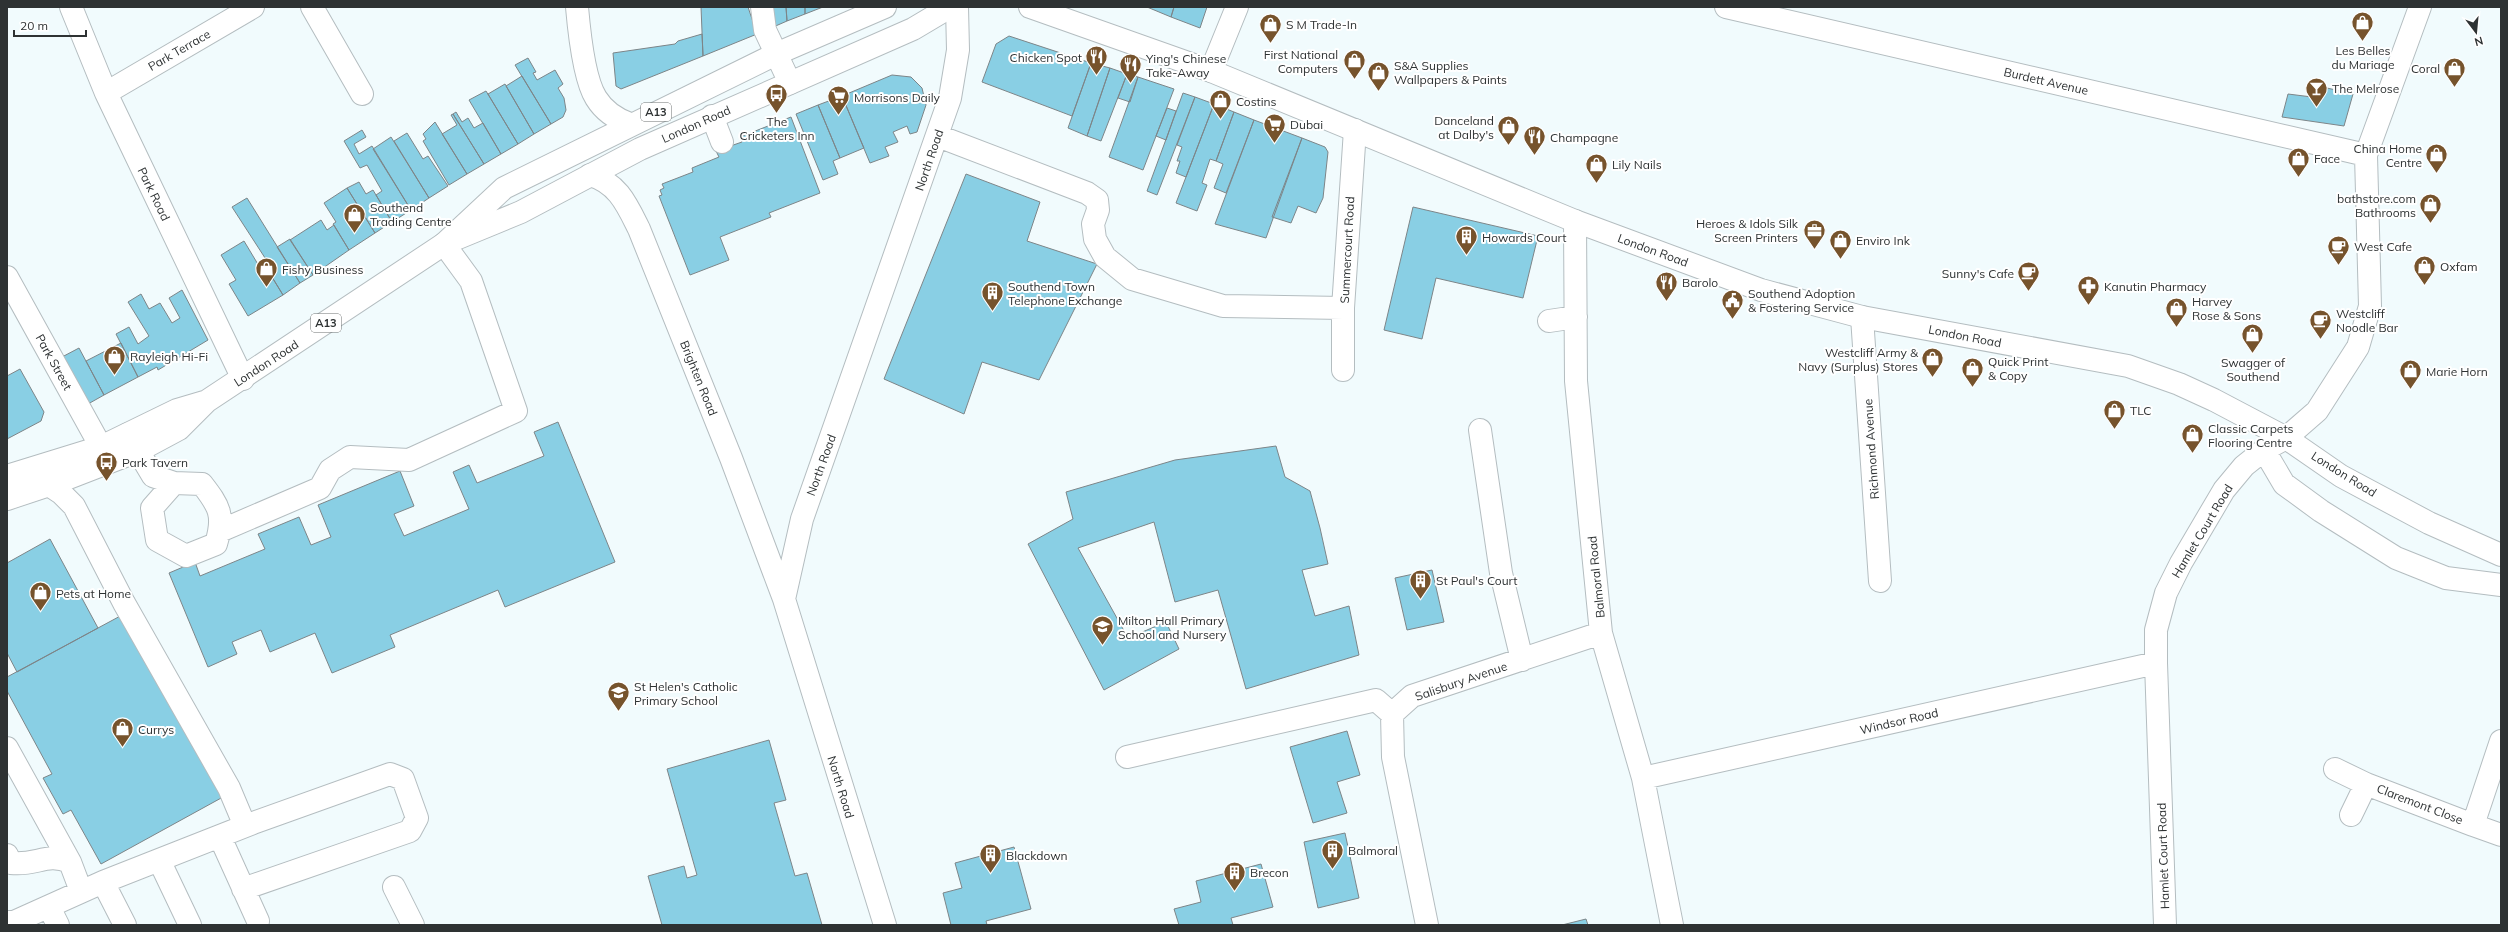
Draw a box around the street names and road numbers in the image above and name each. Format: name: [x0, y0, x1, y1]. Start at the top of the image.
street label: Park Terrace: [145, 26, 213, 74]
street label: Burdett Avenue: [2002, 64, 2090, 98]
street label: London Road: [659, 102, 733, 146]
road number: A13: [641, 103, 671, 121]
street label: North Road: [911, 127, 947, 193]
street label: Park Road: [135, 165, 173, 223]
street label: Summercourt Road: [1337, 196, 1357, 304]
street label: London Road: [1616, 230, 1690, 270]
road number: A13: [311, 314, 341, 332]
street label: London Road: [1927, 322, 2003, 350]
street label: Park Street: [33, 331, 75, 393]
street label: London Road: [231, 337, 301, 389]
street label: Brighten Road: [677, 338, 721, 418]
street label: Richmond Avenue: [1860, 398, 1882, 500]
street label: North Road: [803, 432, 839, 498]
street label: London Road: [2309, 448, 2379, 500]
street label: Hamlet Court Road: [2168, 481, 2236, 581]
street label: Balmoral Road: [1584, 535, 1608, 619]
street label: Salisbury Avenue: [1413, 658, 1509, 704]
street label: Windsor Road: [1858, 705, 1940, 737]
street label: North Road: [824, 754, 858, 820]
street label: Claremont Close: [2375, 781, 2465, 827]
street label: Hamlet Court Road: [2154, 802, 2172, 910]

